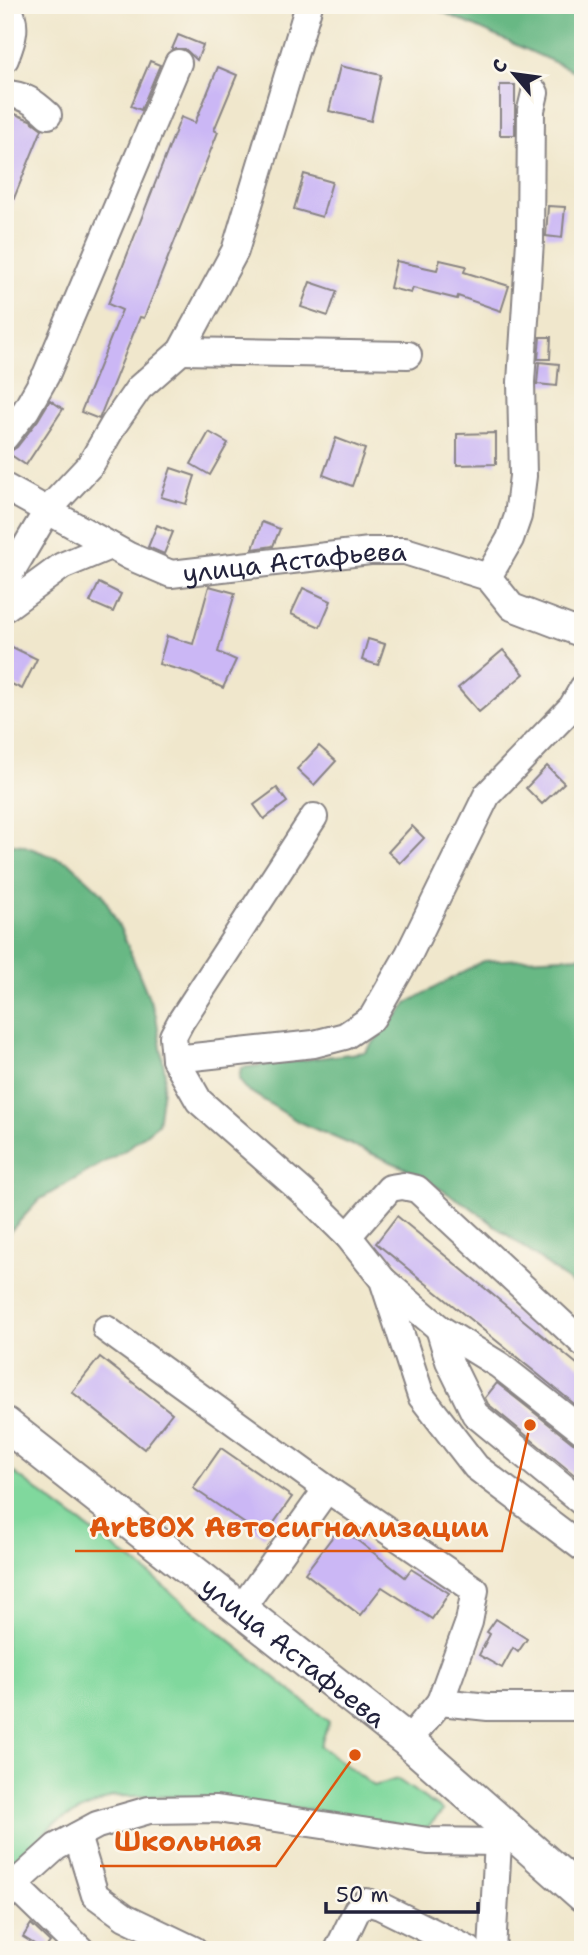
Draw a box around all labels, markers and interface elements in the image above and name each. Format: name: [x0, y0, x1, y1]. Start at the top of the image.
north arrow: [480, 38, 550, 108]
text: С: [486, 55, 513, 77]
street label: улица Астафьева: [180, 533, 407, 590]
callout: ArtBOX Автосигнализации: [75, 1502, 502, 1551]
text: ArtBOX Автосигнализации: [89, 1508, 489, 1546]
street label: улица Астафьева: [195, 1568, 394, 1735]
callout: Школьная: [100, 1817, 276, 1866]
text: Школьная: [114, 1822, 262, 1860]
scale bar: [326, 1871, 478, 1915]
text: 50 m: [336, 1881, 389, 1909]

